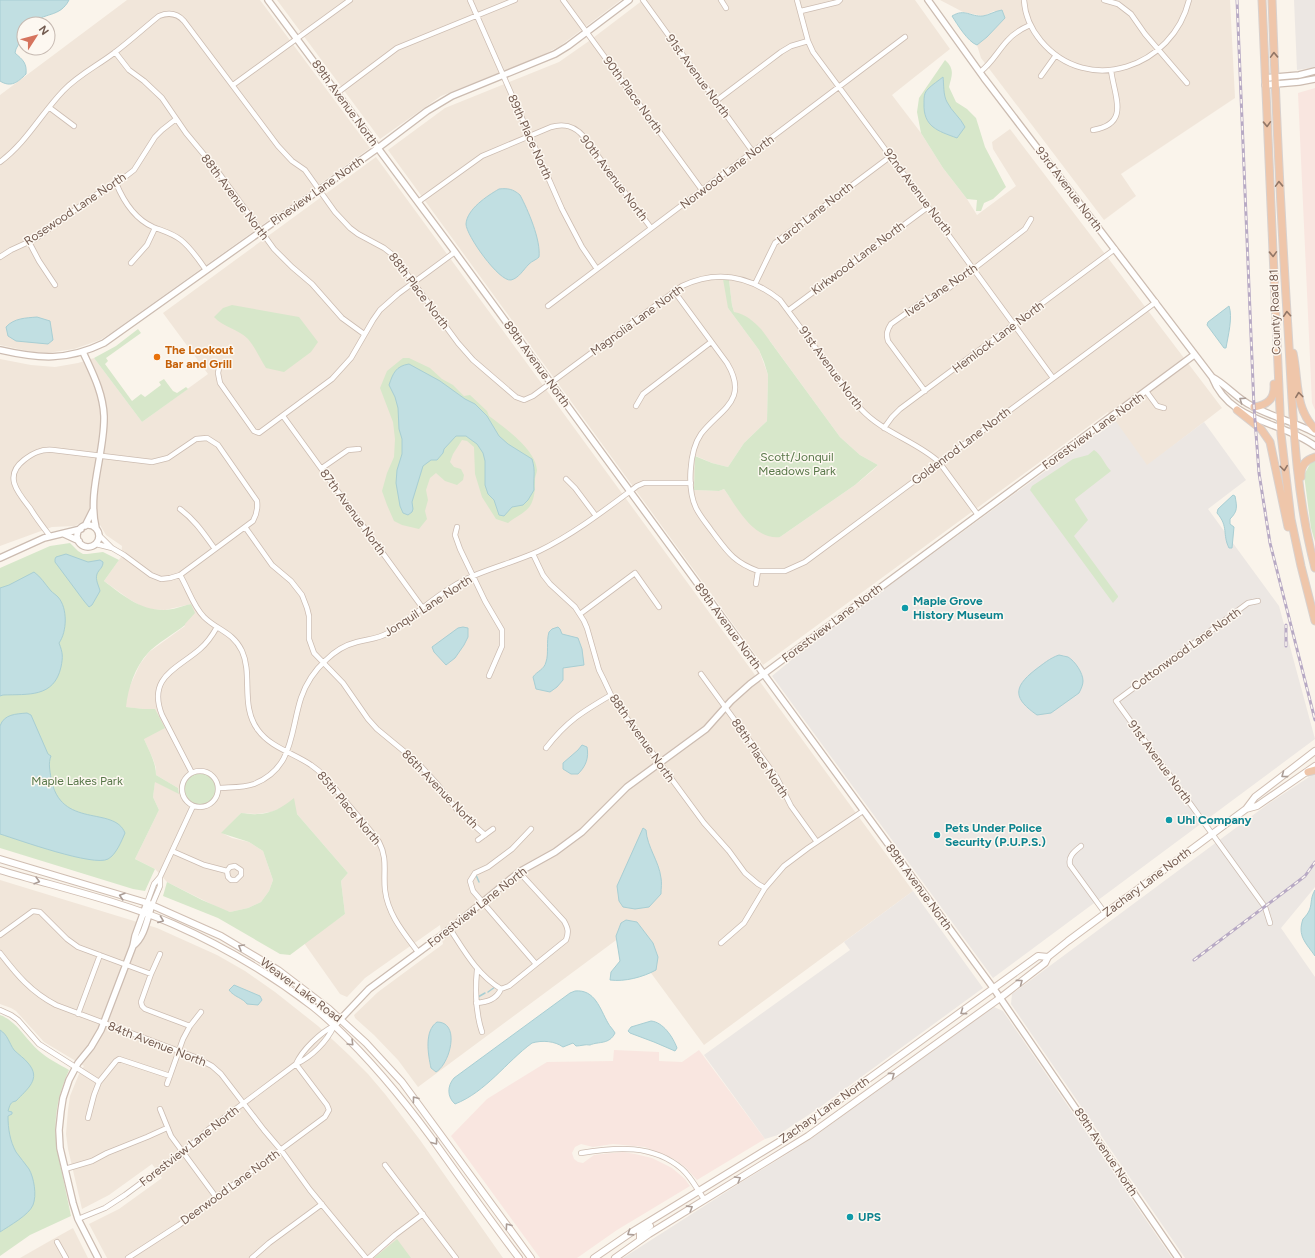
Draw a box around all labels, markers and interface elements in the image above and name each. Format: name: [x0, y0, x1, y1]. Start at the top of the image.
north arrow: [16, 16, 56, 56]
text: N: [36, 23, 51, 38]
street label: 91st Avenue North: [663, 31, 733, 121]
one-way arrow: [1270, 52, 1278, 58]
street label: 90th Place North: [600, 54, 666, 137]
street label: 89th Avenue North: [309, 57, 381, 149]
street label: 89th Place North: [505, 92, 555, 182]
one-way arrow: [1263, 121, 1271, 127]
street label: 90th Avenue North: [577, 132, 651, 224]
street label: Norwood Lane North: [677, 132, 777, 212]
street label: 93rd Avenue North: [1033, 144, 1106, 234]
street label: 92nd Avenue North: [881, 146, 955, 238]
street label: 88th Avenue North: [198, 151, 272, 243]
street label: Pineview Lane North: [268, 153, 367, 228]
street label: Rosewood Lane North: [21, 170, 129, 248]
street label: Larch Lane North: [774, 179, 856, 247]
one-way arrow: [1275, 181, 1283, 187]
street label: Kirkwood Lane North: [809, 218, 908, 298]
street label: 88th Place North: [386, 250, 453, 332]
one-way arrow: [1268, 251, 1277, 257]
street label: Ives Lane North: [902, 260, 980, 319]
street label: County Road 81: [1267, 269, 1283, 355]
street label: Magnolia Lane North: [588, 281, 686, 358]
street label: Hemlock Lane North: [950, 298, 1047, 376]
one-way arrow: [1282, 311, 1291, 317]
street label: 89th Avenue North: [501, 318, 573, 410]
street label: 91st Avenue North: [796, 323, 866, 413]
place label: The Lookout Bar and Grill: [165, 343, 234, 371]
marker: The Lookout Bar and Grill: [152, 352, 162, 362]
street label: Forestview Lane North: [1040, 389, 1147, 473]
one-way arrow: [1295, 392, 1304, 398]
one-way arrow: [1239, 398, 1246, 405]
street label: Goldenrod Lane North: [909, 404, 1013, 488]
park label: Scott/Jonquil Meadows Park: [758, 450, 836, 478]
one-way arrow: [1279, 465, 1288, 471]
street label: 87th Avenue North: [317, 466, 389, 558]
street label: Jonquil Lane North: [381, 572, 475, 640]
street label: 89th Avenue North: [692, 580, 764, 672]
street label: Forestview Lane North: [779, 581, 885, 665]
place label: Maple Grove History Museum: [913, 594, 1003, 622]
marker: Maple Grove History Museum: [900, 603, 910, 613]
street label: Cottonwood Lane North: [1129, 605, 1244, 693]
street label: 88th Avenue North: [606, 691, 678, 785]
street label: 88th Place North: [728, 716, 792, 800]
street label: 91st Avenue North: [1125, 717, 1195, 807]
street label: 86th Avenue North: [399, 747, 481, 831]
street label: 85th Place North: [314, 768, 384, 848]
one-way arrow: [1281, 770, 1288, 777]
park label: Maple Lakes Park: [31, 774, 123, 788]
place label: Uhl Company: [1177, 813, 1251, 827]
marker: Uhl Company: [1164, 815, 1174, 825]
place label: Pets Under Police Security (P.U.P.S.): [945, 821, 1046, 849]
marker: Pets Under Police Security (P.U.P.S.): [932, 830, 942, 840]
street label: 89th Avenue North: [883, 841, 955, 933]
street label: Zachary Lane North: [1100, 844, 1194, 920]
street label: Forestview Lane North: [425, 864, 530, 950]
one-way arrow: [34, 876, 41, 885]
one-way arrow: [119, 892, 126, 901]
one-way arrow: [158, 915, 165, 923]
one-way arrow: [238, 945, 245, 952]
street label: Weaver Lake Road: [257, 955, 345, 1025]
one-way arrow: [1015, 980, 1022, 987]
one-way arrow: [960, 1007, 967, 1014]
street label: 84th Avenue North: [106, 1019, 208, 1069]
one-way arrow: [347, 1038, 354, 1046]
one-way arrow: [888, 1072, 895, 1080]
street label: Zachary Lane North: [776, 1074, 872, 1146]
one-way arrow: [412, 1097, 419, 1104]
street label: Forestview Lane North: [137, 1103, 242, 1189]
street label: 89th Avenue North: [1071, 1105, 1141, 1199]
one-way arrow: [430, 1138, 437, 1145]
street label: Deerwood Lane North: [178, 1146, 282, 1228]
one-way arrow: [734, 1176, 741, 1184]
one-way arrow: [686, 1205, 693, 1213]
place label: UPS: [858, 1210, 881, 1224]
marker: UPS: [845, 1212, 855, 1222]
one-way arrow: [506, 1224, 513, 1231]
one-way arrow: [627, 1229, 634, 1236]

